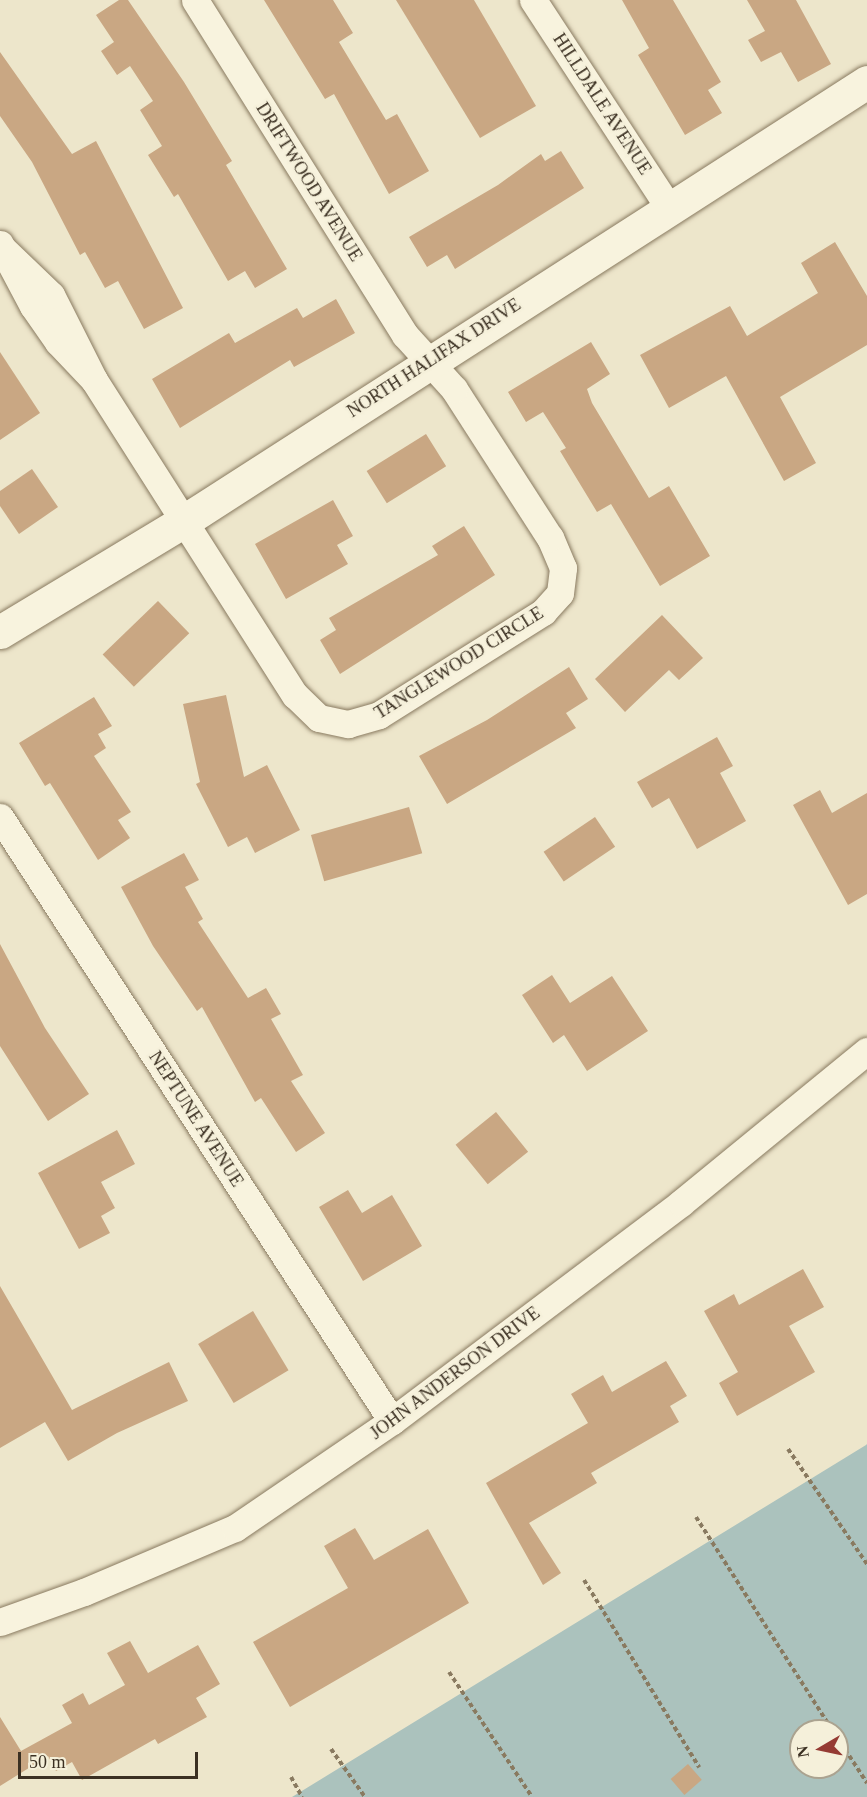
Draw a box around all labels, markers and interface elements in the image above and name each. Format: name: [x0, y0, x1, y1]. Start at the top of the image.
street label: HILLDALE AVENUE: [548, 29, 656, 179]
street label: DRIFTWOOD AVENUE: [251, 98, 367, 266]
street label: NORTH HALIFAX DRIVE: [343, 294, 525, 422]
street label: TANGLEWOOD CIRCLE: [371, 602, 547, 724]
street label: NEPTUNE AVENUE: [144, 1047, 248, 1191]
street label: JOHN ANDERSON DRIVE: [365, 1302, 545, 1444]
north arrow: [789, 1719, 849, 1779]
scale bar: [21, 1740, 201, 1778]
text: N: [793, 1745, 812, 1759]
text: 50 m: [29, 1752, 66, 1772]

